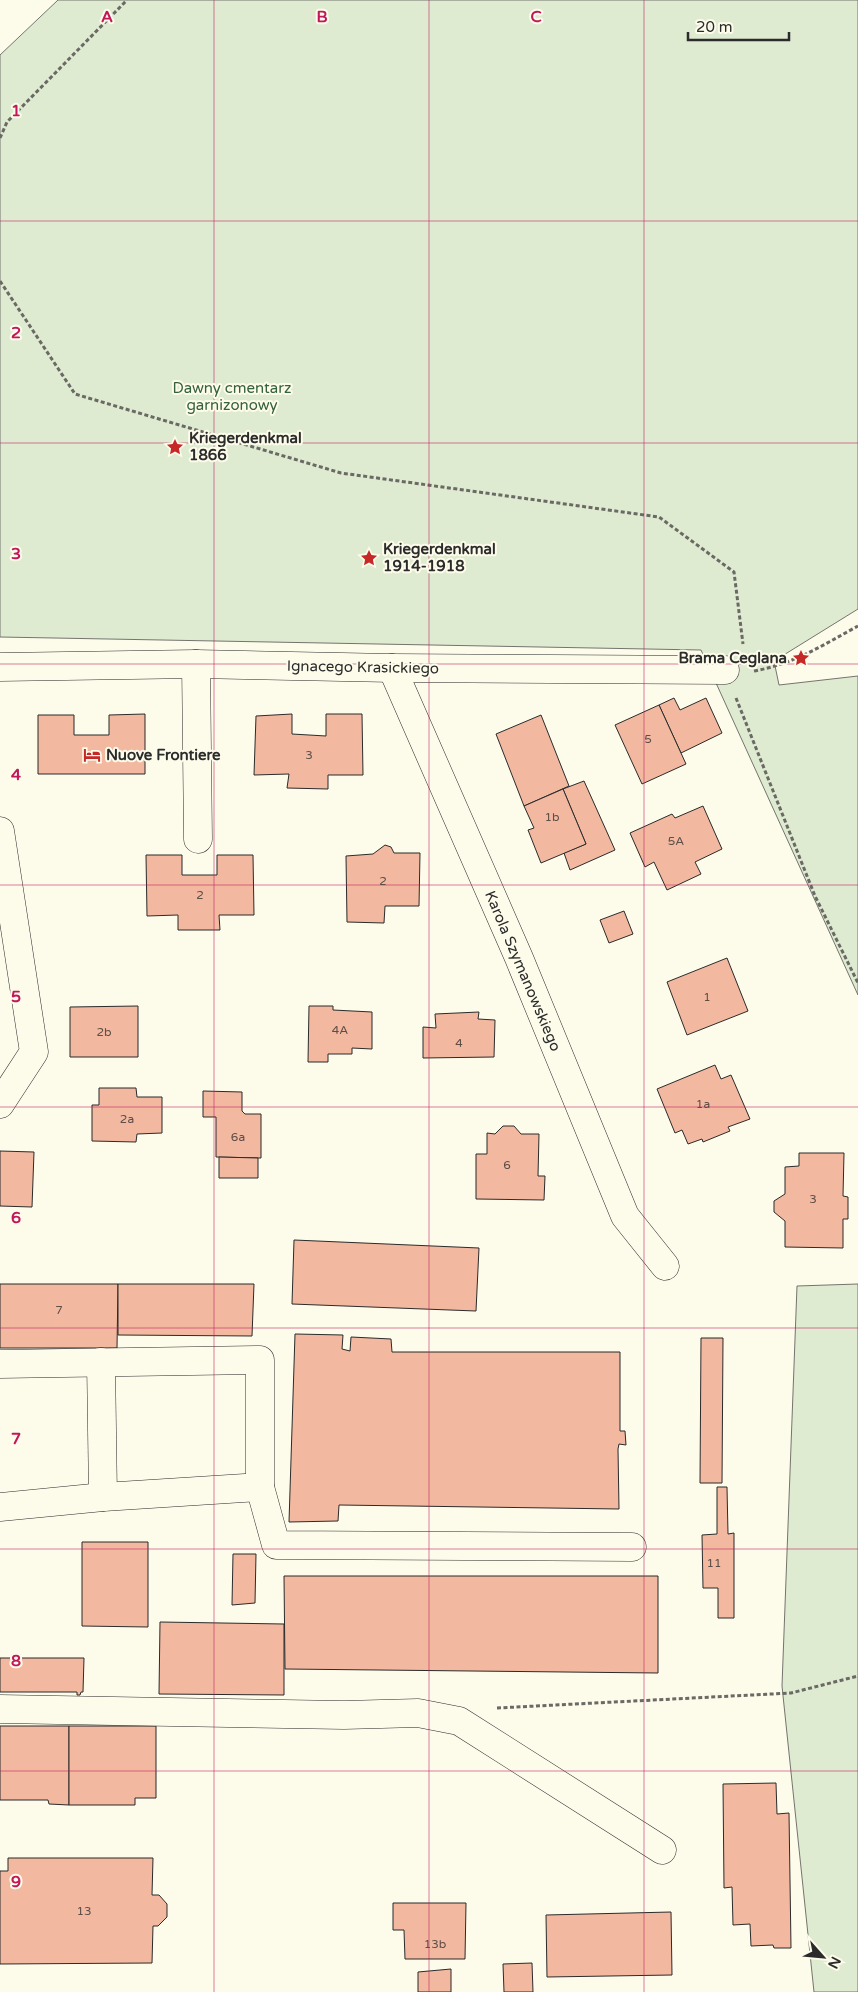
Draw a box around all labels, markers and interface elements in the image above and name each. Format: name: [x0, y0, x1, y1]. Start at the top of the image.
text: A: [101, 7, 113, 27]
text: B: [316, 7, 328, 27]
text: C: [530, 7, 542, 27]
scale bar: [688, 10, 789, 42]
text: 20 m: [696, 18, 733, 36]
text: 1: [11, 101, 21, 121]
text: 2: [11, 323, 21, 343]
park label: Dawny cmentarz garnizonowy: [173, 379, 291, 414]
place label: Kriegerdenkmal 1866: [189, 429, 302, 464]
place icon: Kriegerdenkmal 1866: [165, 437, 185, 457]
place label: Kriegerdenkmal 1914-1918: [383, 540, 496, 575]
text: 3: [11, 544, 21, 564]
place icon: Kriegerdenkmal 1914-1918: [359, 548, 379, 568]
place icon: Brama Ceglana: [791, 648, 811, 668]
place label: Brama Ceglana: [679, 649, 787, 668]
street label: Ignacego Krasickiego: [287, 657, 439, 677]
house number: 5: [644, 732, 652, 746]
hotel icon: Nuove Frontiere: [82, 745, 102, 765]
place label: Nuove Frontiere: [106, 746, 221, 764]
house number: 3: [305, 748, 313, 762]
text: 4: [11, 765, 21, 785]
house number: 1b: [544, 810, 560, 824]
house number: 5A: [668, 834, 684, 848]
house number: 2: [379, 874, 387, 888]
house number: 2: [196, 888, 204, 902]
street label: Karola Szymanowskiego: [481, 888, 565, 1054]
text: 5: [11, 987, 21, 1007]
house number: 1: [703, 990, 711, 1004]
house number: 4A: [332, 1023, 348, 1037]
house number: 2b: [96, 1025, 112, 1039]
house number: 4: [455, 1036, 463, 1050]
house number: 1a: [696, 1097, 710, 1111]
house number: 2a: [120, 1112, 134, 1126]
house number: 6a: [231, 1130, 245, 1144]
house number: 6: [503, 1158, 511, 1172]
house number: 3: [809, 1192, 817, 1206]
text: 6: [11, 1208, 21, 1228]
house number: 7: [55, 1303, 63, 1317]
text: 7: [11, 1429, 21, 1449]
house number: 11: [706, 1556, 722, 1570]
text: 8: [11, 1651, 21, 1671]
text: 9: [11, 1872, 21, 1892]
house number: 13: [76, 1904, 92, 1918]
north arrow: [798, 1932, 848, 1982]
house number: 13b: [424, 1937, 446, 1951]
text: N: [824, 1954, 844, 1972]

